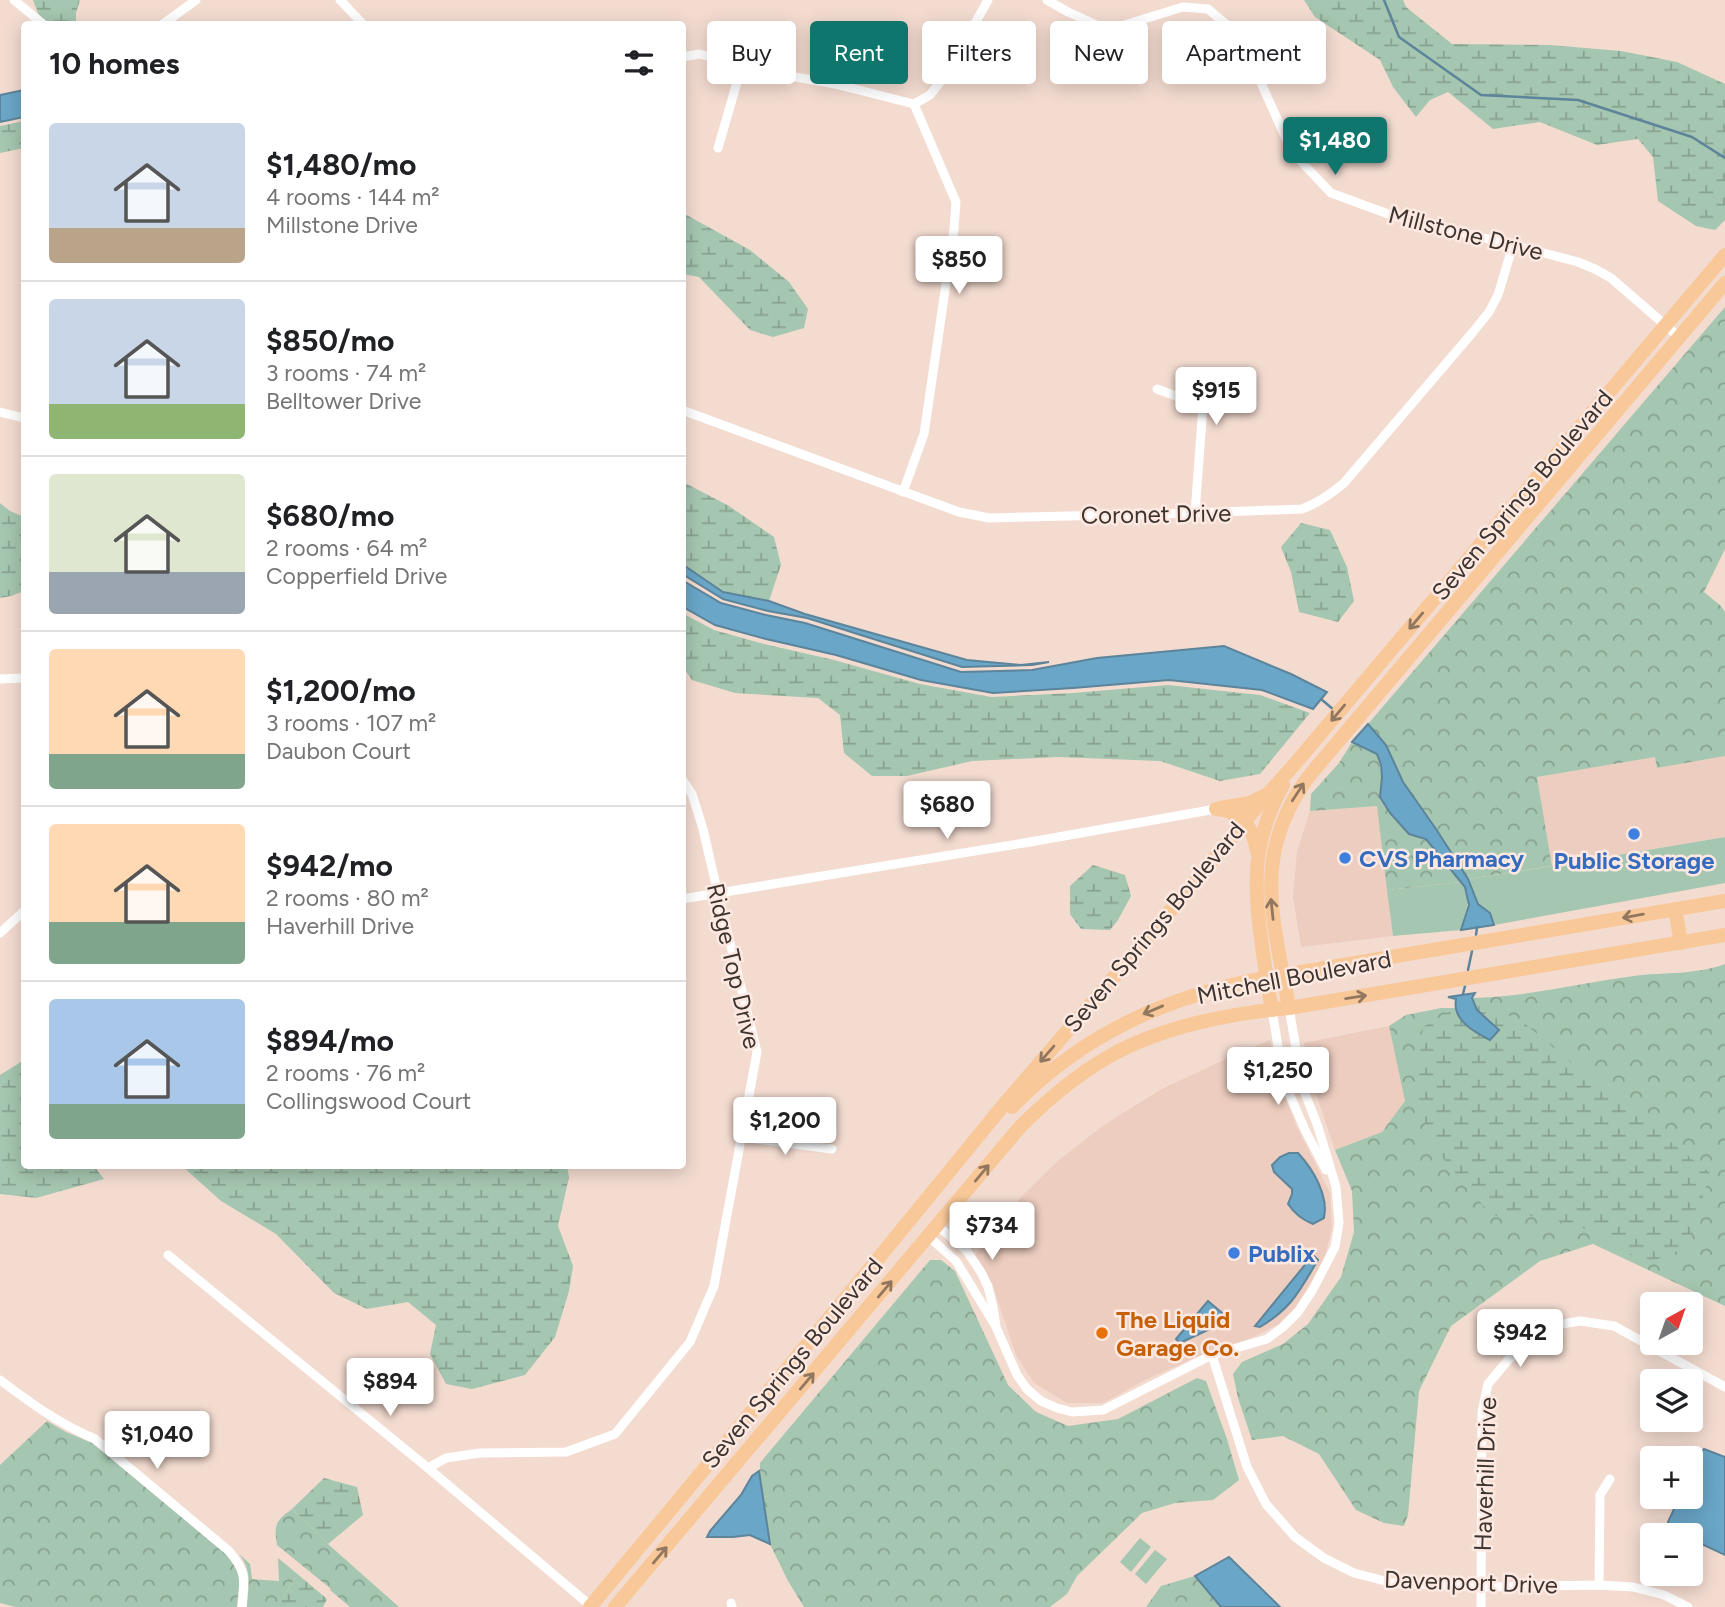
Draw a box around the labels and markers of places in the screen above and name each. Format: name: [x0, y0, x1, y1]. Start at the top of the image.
pin: $1,480: [1278, 118, 1392, 177]
pin: $850: [918, 236, 1000, 296]
pin: $915: [1175, 368, 1257, 427]
pin: $680: [906, 782, 988, 841]
marker: Public Storage: [1626, 826, 1642, 842]
place label: CVS Pharmacy: [1359, 844, 1524, 873]
place label: Public Storage: [1554, 846, 1714, 875]
marker: CVS Pharmacy: [1337, 850, 1353, 866]
pin: $1,250: [1221, 1048, 1335, 1107]
pin: $1,200: [728, 1098, 842, 1157]
pin: $734: [951, 1202, 1033, 1262]
place label: Publix: [1248, 1239, 1316, 1268]
marker: Publix: [1226, 1245, 1242, 1261]
place label: The Liquid Garage Co.: [1116, 1305, 1239, 1362]
pin: $942: [1479, 1310, 1561, 1369]
marker: The Liquid Garage Co.: [1094, 1325, 1110, 1341]
pin: $894: [349, 1358, 431, 1418]
pin: $1,040: [100, 1412, 214, 1471]

